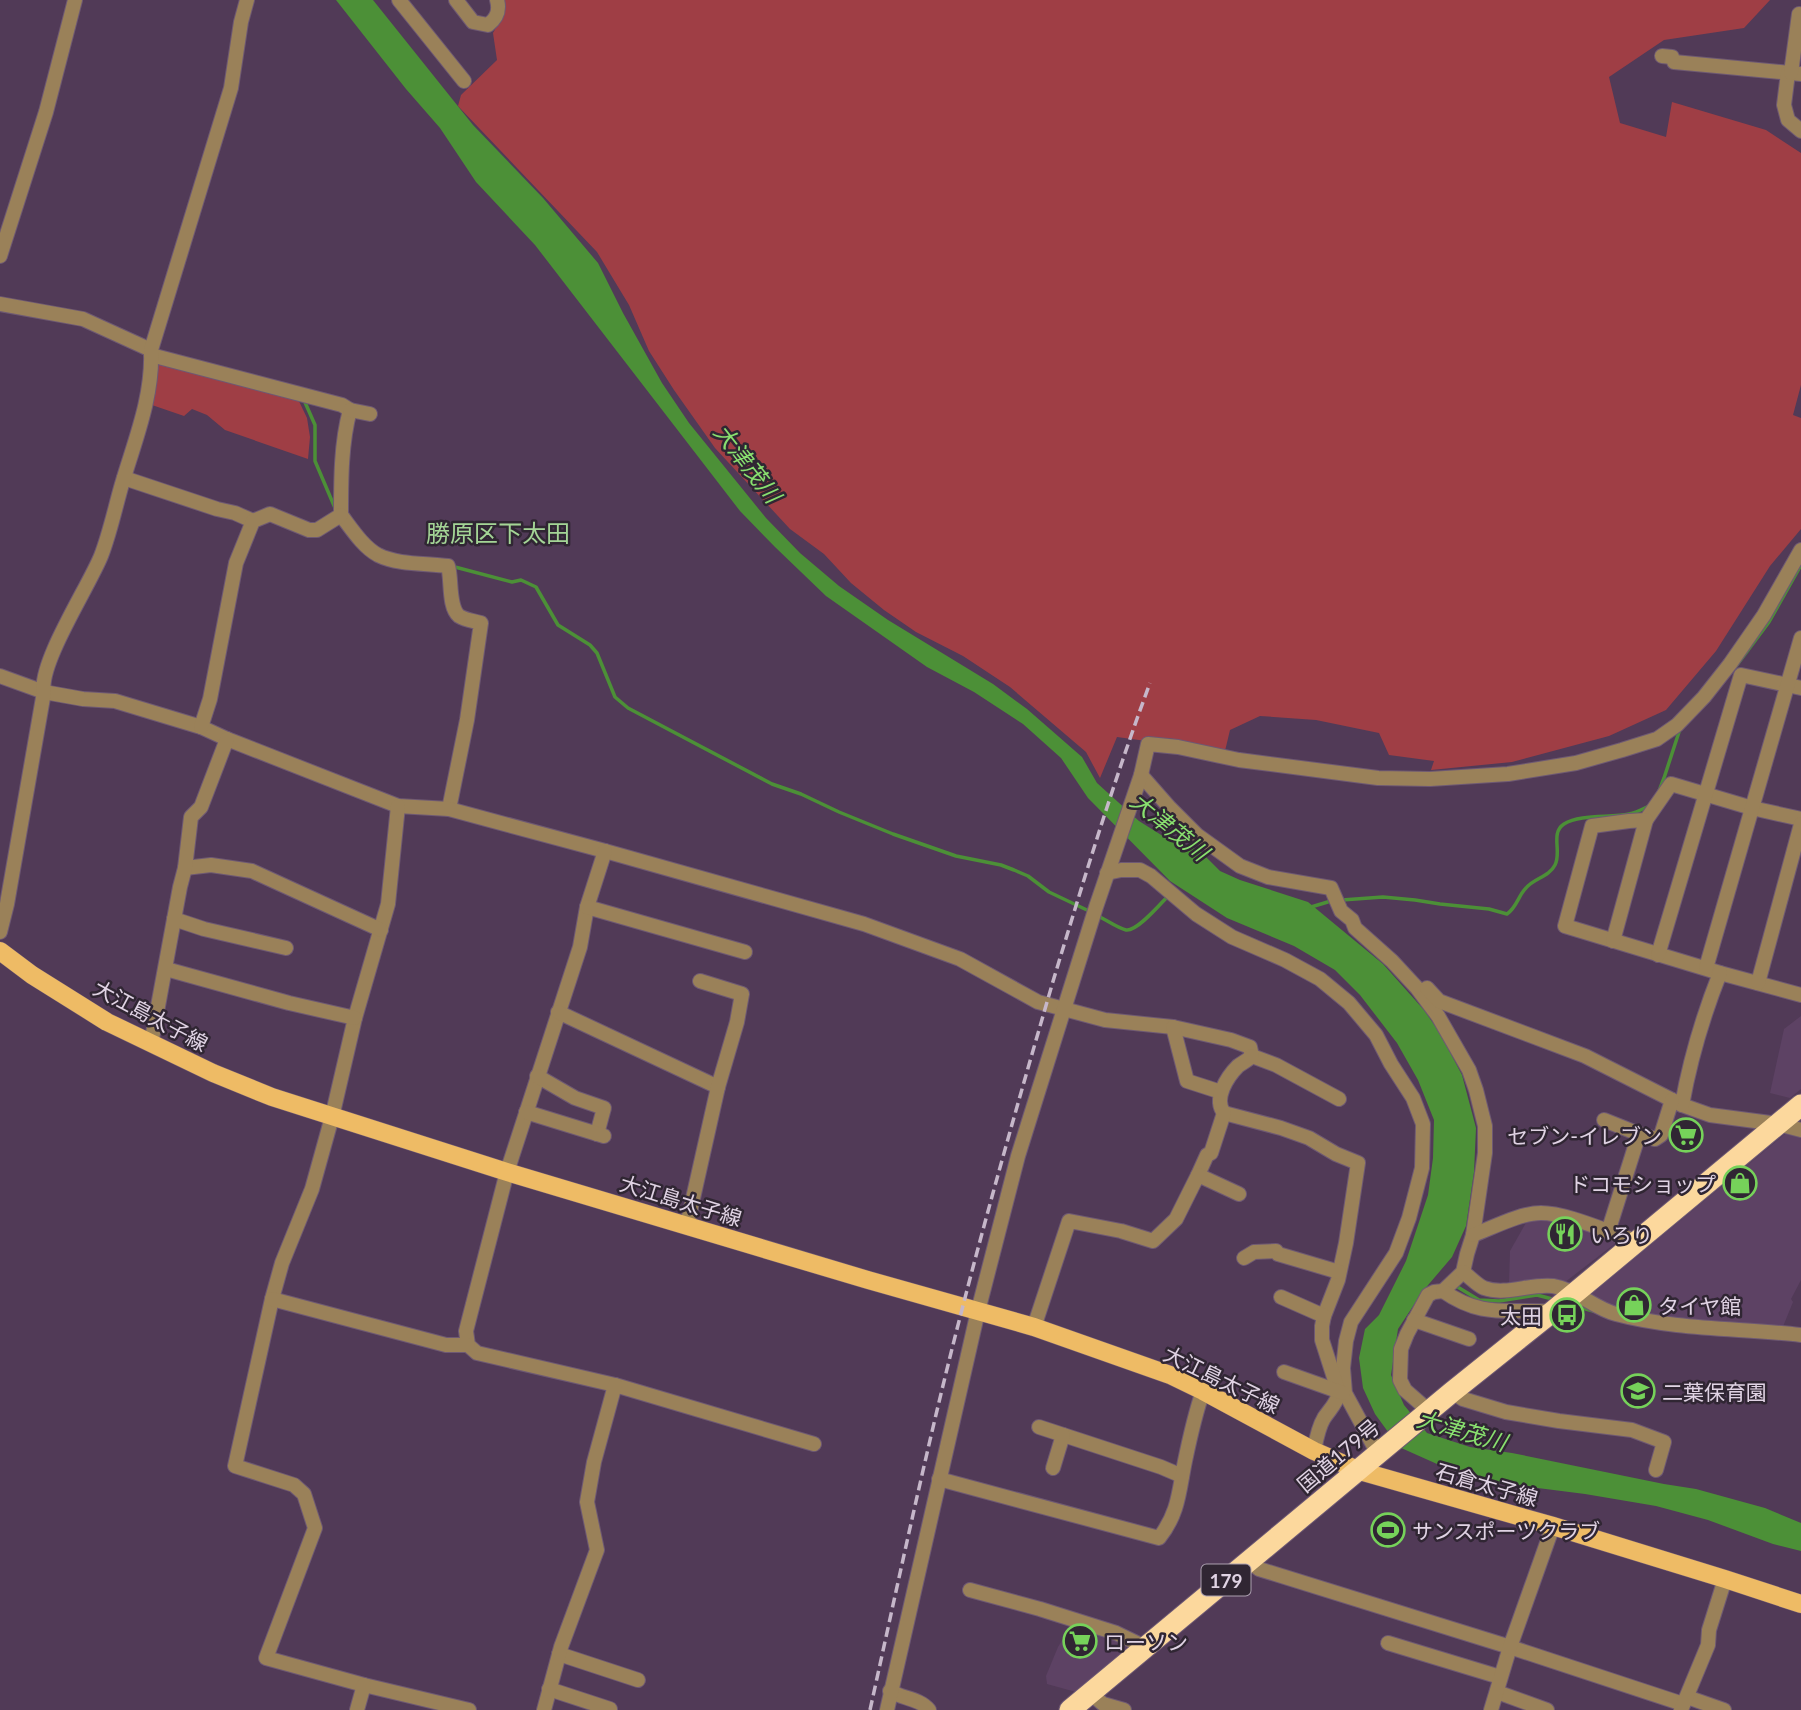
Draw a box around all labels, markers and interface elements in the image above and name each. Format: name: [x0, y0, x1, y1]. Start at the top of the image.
water label: 大津茂川: [709, 418, 789, 510]
district label: 勝原区下太田: [426, 518, 570, 547]
water label: 大津茂川: [1125, 786, 1217, 868]
street label: 大江島太子線: [90, 974, 212, 1056]
supermarket icon: セブン-イレブン: [1667, 1116, 1705, 1154]
place label: セブン-イレブン: [1507, 1123, 1662, 1148]
shop icon: ドコモショップ: [1721, 1164, 1759, 1202]
street label: 大江島太子線: [617, 1170, 745, 1230]
place label: ドコモショップ: [1569, 1171, 1716, 1196]
restaurant icon: いろり: [1546, 1215, 1584, 1253]
place label: いろり: [1590, 1222, 1653, 1247]
shop icon: タイヤ館: [1615, 1286, 1653, 1324]
place label: タイヤ館: [1658, 1293, 1741, 1318]
bus stop icon: 太田: [1548, 1296, 1586, 1334]
place label: 太田: [1500, 1303, 1542, 1328]
street label: 大江島太子線: [1160, 1340, 1284, 1418]
school or university icon: 二葉保育園: [1619, 1372, 1657, 1410]
place label: 二葉保育園: [1662, 1379, 1767, 1404]
water label: 大津茂川: [1414, 1404, 1513, 1457]
street label: 国道179号: [1292, 1413, 1384, 1497]
street label: 石倉太子線: [1433, 1458, 1541, 1510]
sports icon: サンスポーツクラブ: [1369, 1511, 1407, 1549]
place label: サンスポーツクラブ: [1412, 1518, 1600, 1543]
road number: 179: [1202, 1564, 1250, 1596]
supermarket icon: ローソン: [1061, 1622, 1099, 1660]
place label: ローソン: [1104, 1629, 1188, 1654]

